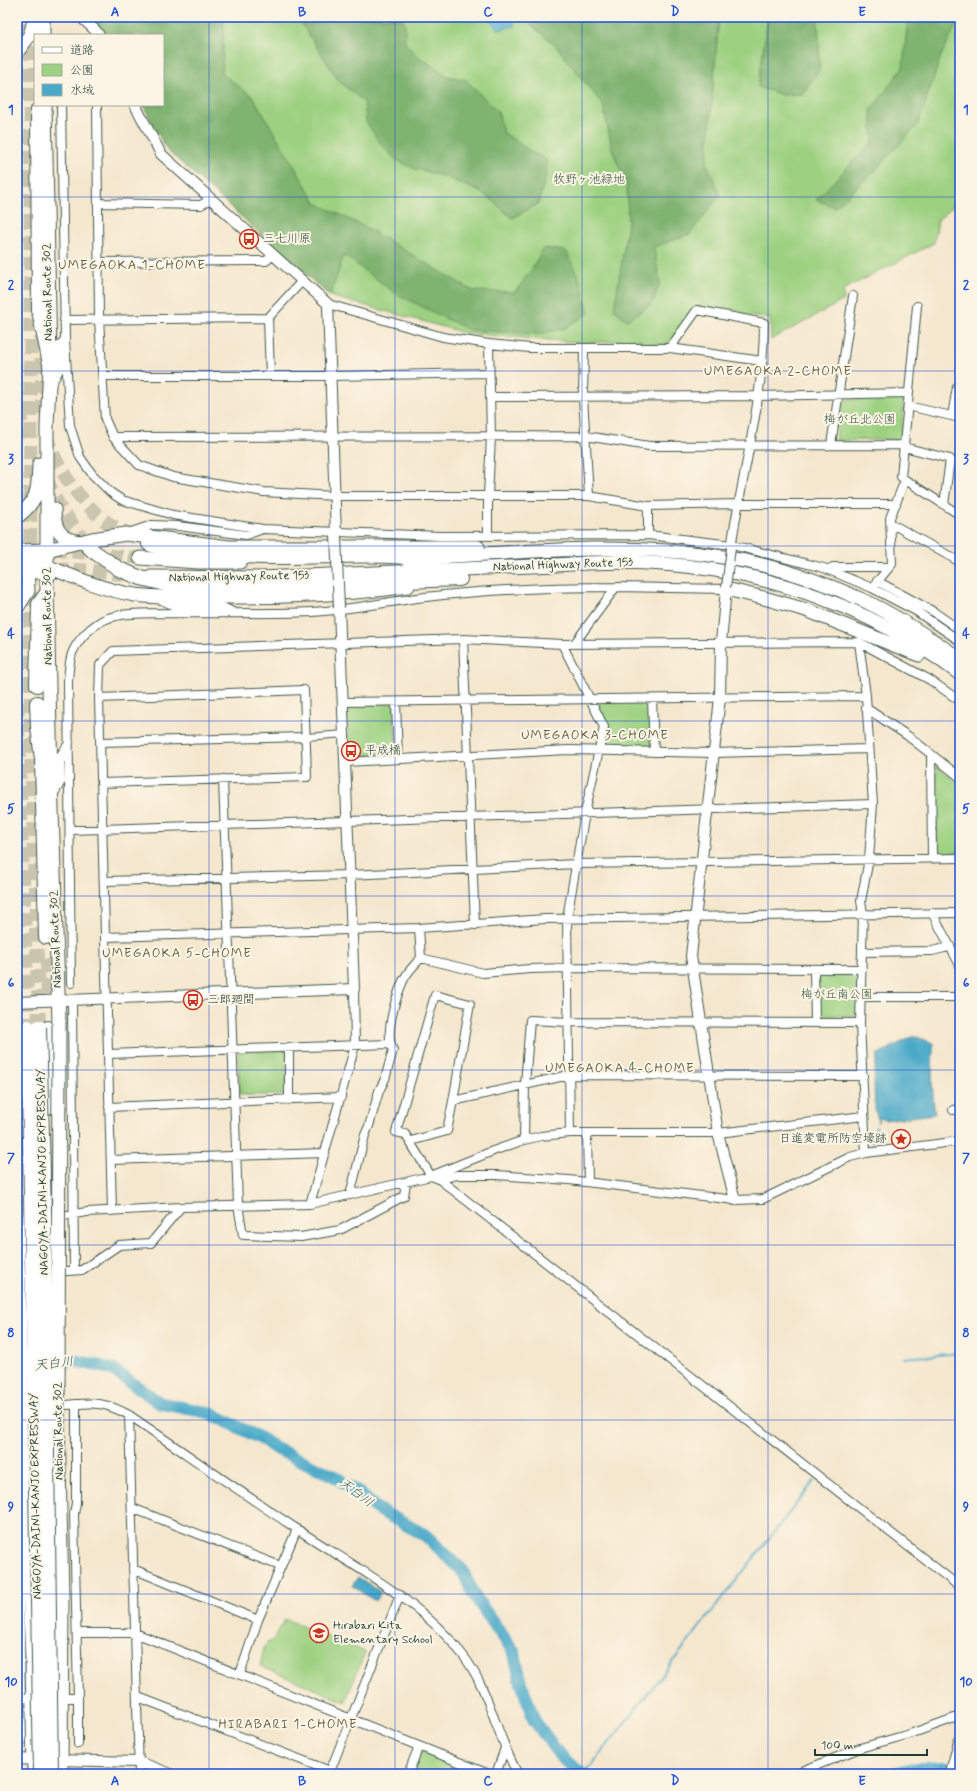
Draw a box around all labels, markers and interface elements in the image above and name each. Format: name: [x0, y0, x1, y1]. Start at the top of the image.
text: A: [111, 4, 119, 21]
text: B: [298, 4, 307, 21]
text: C: [483, 4, 493, 21]
text: D: [671, 4, 680, 21]
text: E: [858, 4, 866, 21]
legend: [34, 34, 164, 106]
text: 道路: [70, 43, 94, 59]
text: 公園: [70, 63, 94, 79]
text: 水域: [70, 83, 94, 99]
text: 1: [8, 102, 14, 119]
text: 1: [963, 102, 969, 119]
park label: 牧野ヶ池緑地: [553, 172, 625, 188]
bus stop icon: 三七川原: [238, 228, 260, 250]
place label: 三七川原: [263, 231, 311, 247]
street label: National Route 302: [39, 243, 57, 341]
district label: UMEGAOKA 1-CHOME: [58, 257, 206, 274]
text: 2: [8, 277, 15, 294]
text: 2: [963, 277, 970, 294]
district label: UMEGAOKA 2-CHOME: [704, 363, 852, 380]
park label: 梅が丘北公園: [824, 412, 896, 428]
text: 3: [8, 451, 14, 468]
text: 3: [963, 451, 969, 468]
street label: National Highway Route 153: [493, 555, 634, 575]
street label: National Route 302: [39, 567, 57, 665]
street label: National Highway Route 153: [169, 568, 309, 586]
text: 4: [7, 626, 15, 643]
text: 4: [962, 626, 970, 643]
district label: UMEGAOKA 3-CHOME: [521, 727, 669, 744]
bus stop icon: 平成橋: [340, 740, 362, 762]
place label: 平成橋: [365, 743, 401, 759]
text: 5: [7, 801, 15, 818]
text: 5: [962, 801, 970, 818]
street label: National Route 302: [46, 890, 66, 988]
district label: UMEGAOKA 5-CHOME: [102, 945, 252, 962]
text: 6: [8, 975, 15, 992]
text: 6: [963, 975, 970, 992]
park label: 梅が丘南公園: [801, 987, 873, 1003]
bus stop icon: 三郎廻間: [182, 989, 204, 1011]
place label: 三郎廻間: [207, 992, 255, 1008]
district label: UMEGAOKA 4-CHOME: [545, 1060, 695, 1077]
street label: NAGOYA-DAINI-KANJO EXPRESSWAY: [33, 1068, 53, 1275]
place icon: 日進変電所防空壕跡: [890, 1128, 912, 1150]
place label: 日進変電所防空壕跡: [779, 1131, 887, 1147]
text: 7: [7, 1150, 15, 1167]
text: 7: [962, 1150, 970, 1167]
text: 8: [7, 1325, 15, 1342]
text: 8: [962, 1325, 970, 1342]
water label: 天白川: [34, 1353, 74, 1375]
street label: National Route 302: [50, 1382, 68, 1480]
street label: NAGOYA-DAINI-KANJO EXPRESSWAY: [26, 1392, 46, 1599]
water label: 天白川: [335, 1474, 377, 1512]
text: 9: [8, 1499, 15, 1516]
text: 9: [963, 1499, 970, 1516]
place label: Hirabari Kita Elementary School: [333, 1618, 433, 1648]
school or university icon: Hirabari Kita Elementary School: [308, 1622, 330, 1644]
text: 10: [4, 1674, 18, 1691]
text: 10: [959, 1674, 973, 1691]
district label: HIRABARI 1-CHOME: [218, 1716, 358, 1733]
scale bar: [815, 1731, 927, 1757]
text: 100 m: [821, 1738, 853, 1754]
text: A: [111, 1773, 119, 1790]
text: B: [298, 1773, 307, 1790]
text: C: [483, 1773, 493, 1790]
text: D: [671, 1773, 680, 1790]
text: E: [858, 1773, 866, 1790]

